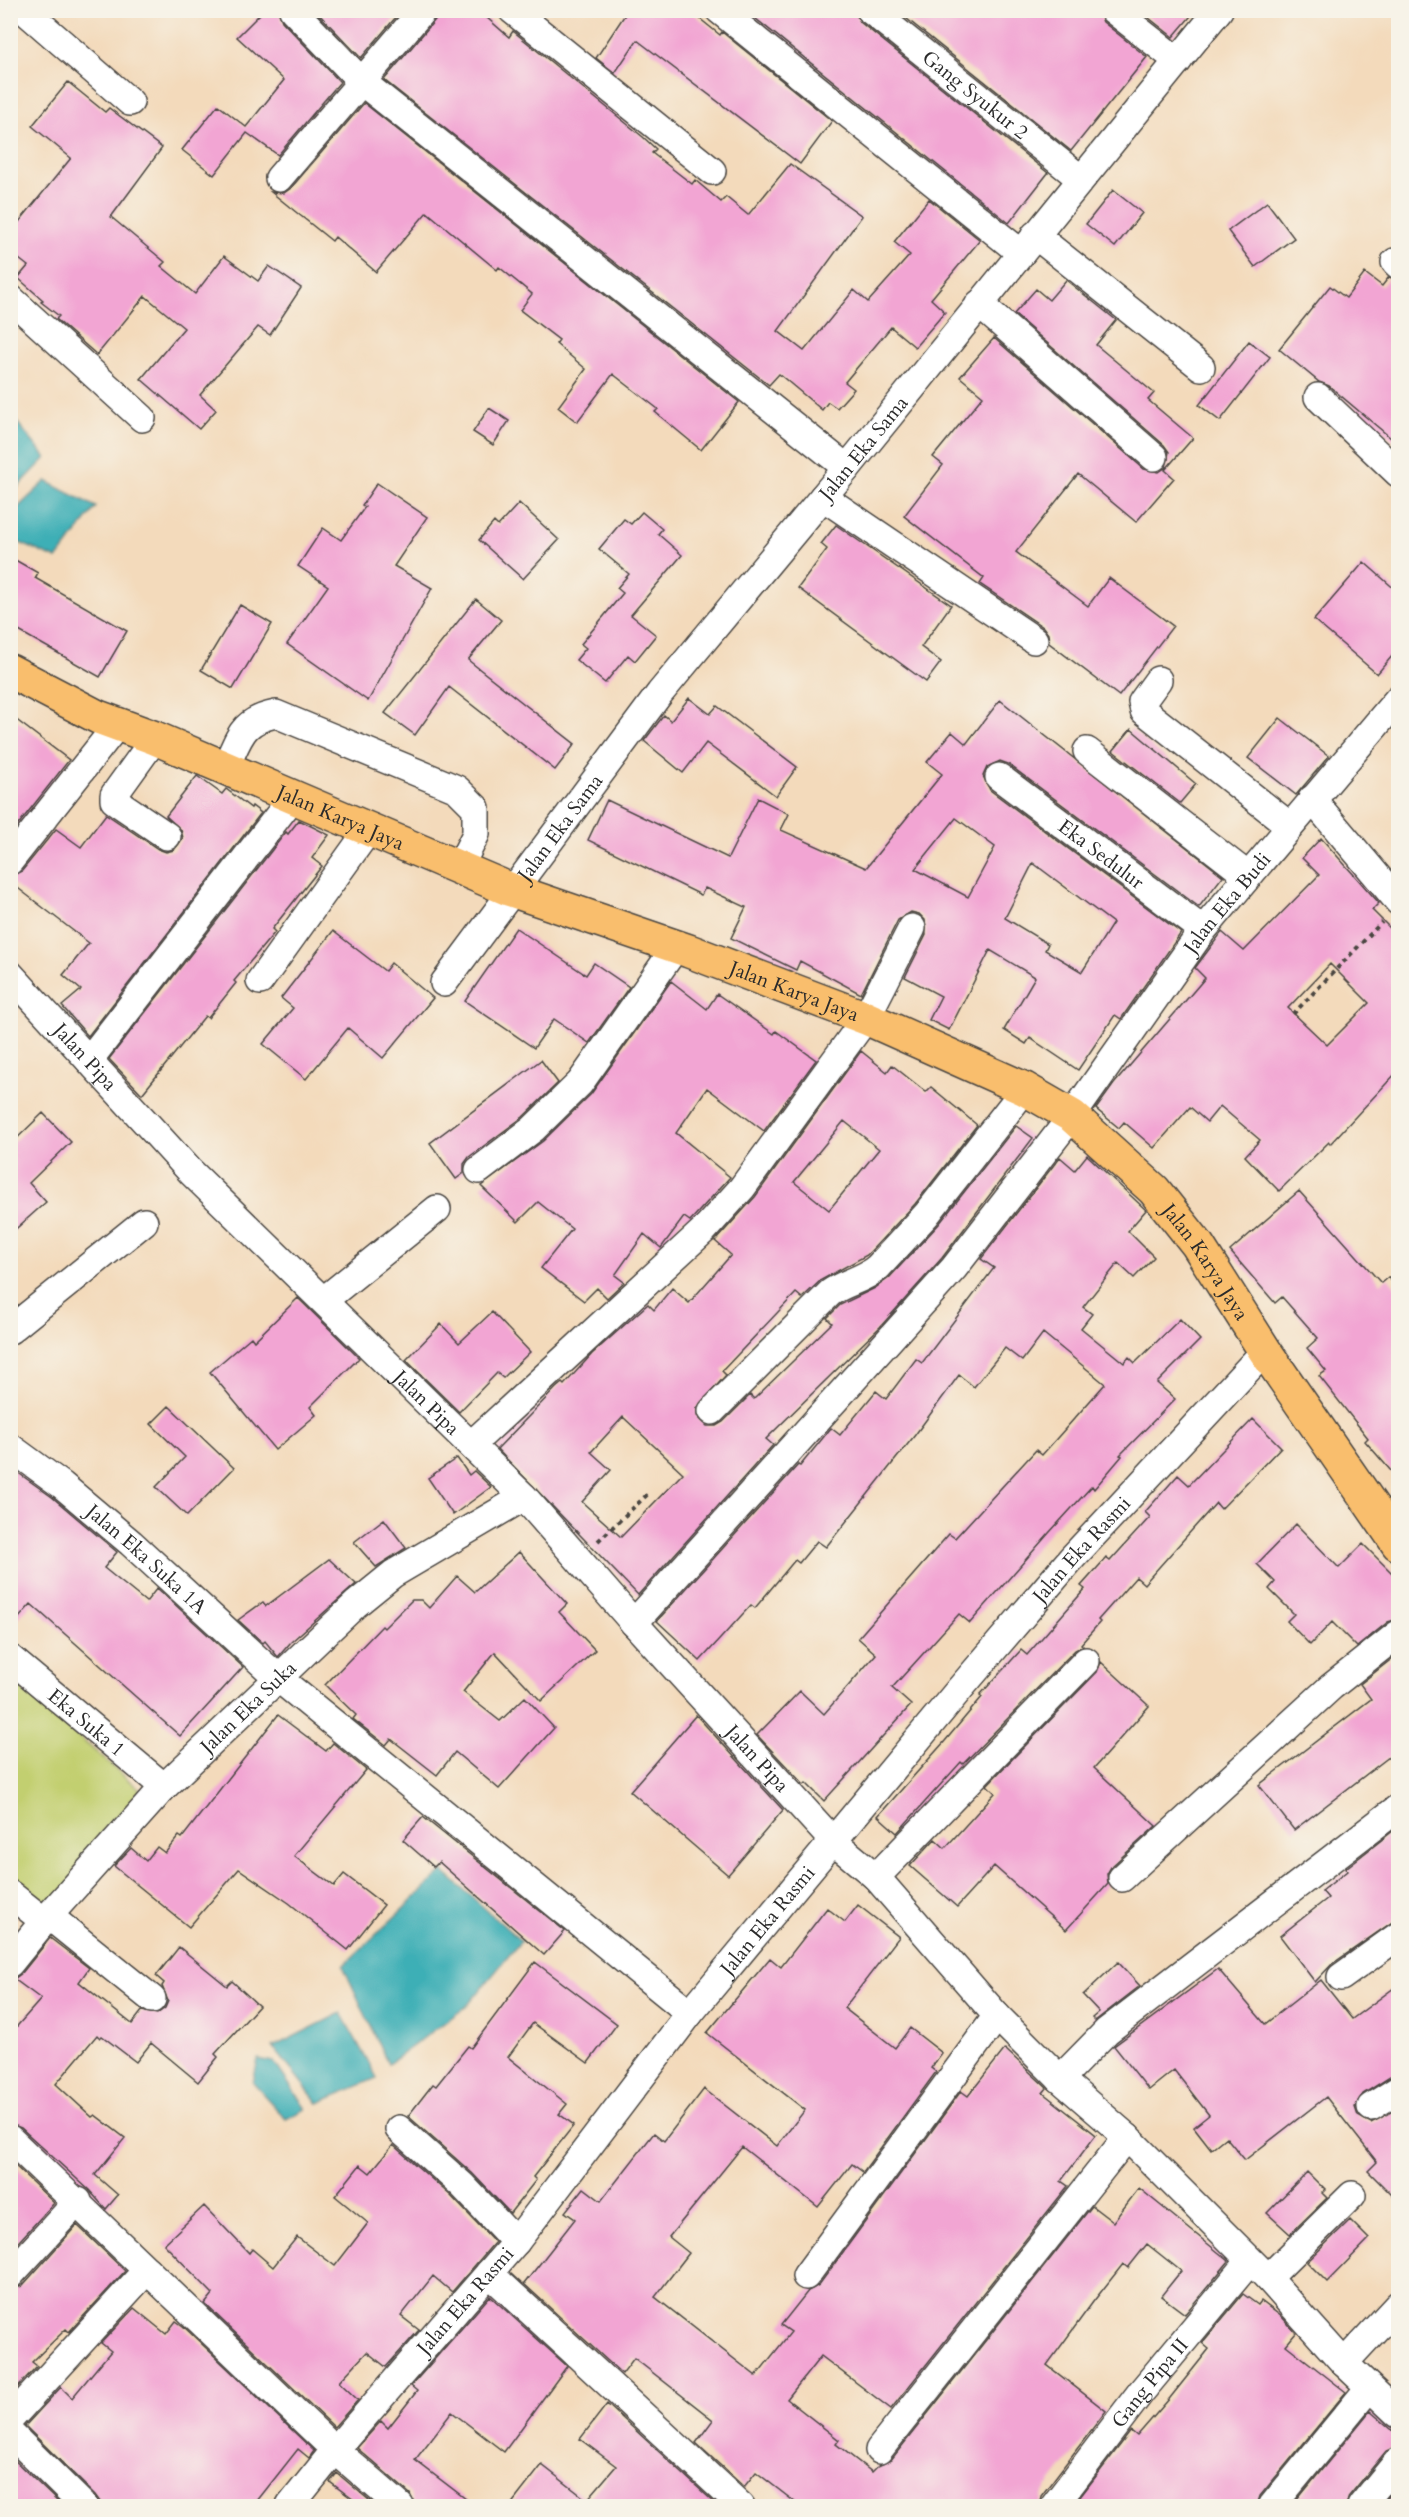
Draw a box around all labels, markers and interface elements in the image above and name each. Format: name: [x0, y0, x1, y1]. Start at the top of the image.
street label: Gang Syukur 2: [917, 44, 1034, 145]
street label: Jalan Eka Sama: [811, 390, 914, 508]
street label: Jalan Eka Sama: [509, 768, 609, 889]
street label: Jalan Karya Jaya: [270, 777, 409, 857]
street label: Eka Sedulur: [1053, 813, 1151, 895]
street label: Jalan Eka Budi: [1175, 846, 1277, 961]
street label: Jalan Karya Jaya: [723, 953, 863, 1028]
street label: Jalan Pipa: [46, 1015, 124, 1097]
street label: Jalan Karya Jaya: [1154, 1195, 1256, 1326]
street label: Jalan Pipa: [386, 1362, 466, 1441]
street label: Jalan Eka Rasmi: [1024, 1490, 1137, 1611]
street label: Jalan Eka Suka 1A: [79, 1496, 214, 1620]
street label: Jalan Eka Suka: [192, 1654, 302, 1761]
street label: Eka Suka 1: [42, 1682, 131, 1762]
street label: Jalan Pipa: [718, 1716, 796, 1798]
street label: Jalan Eka Rasmi: [712, 1859, 821, 1983]
street label: Jalan Eka Rasmi: [409, 2241, 520, 2362]
street label: Gang Pipa II: [1105, 2332, 1194, 2433]

